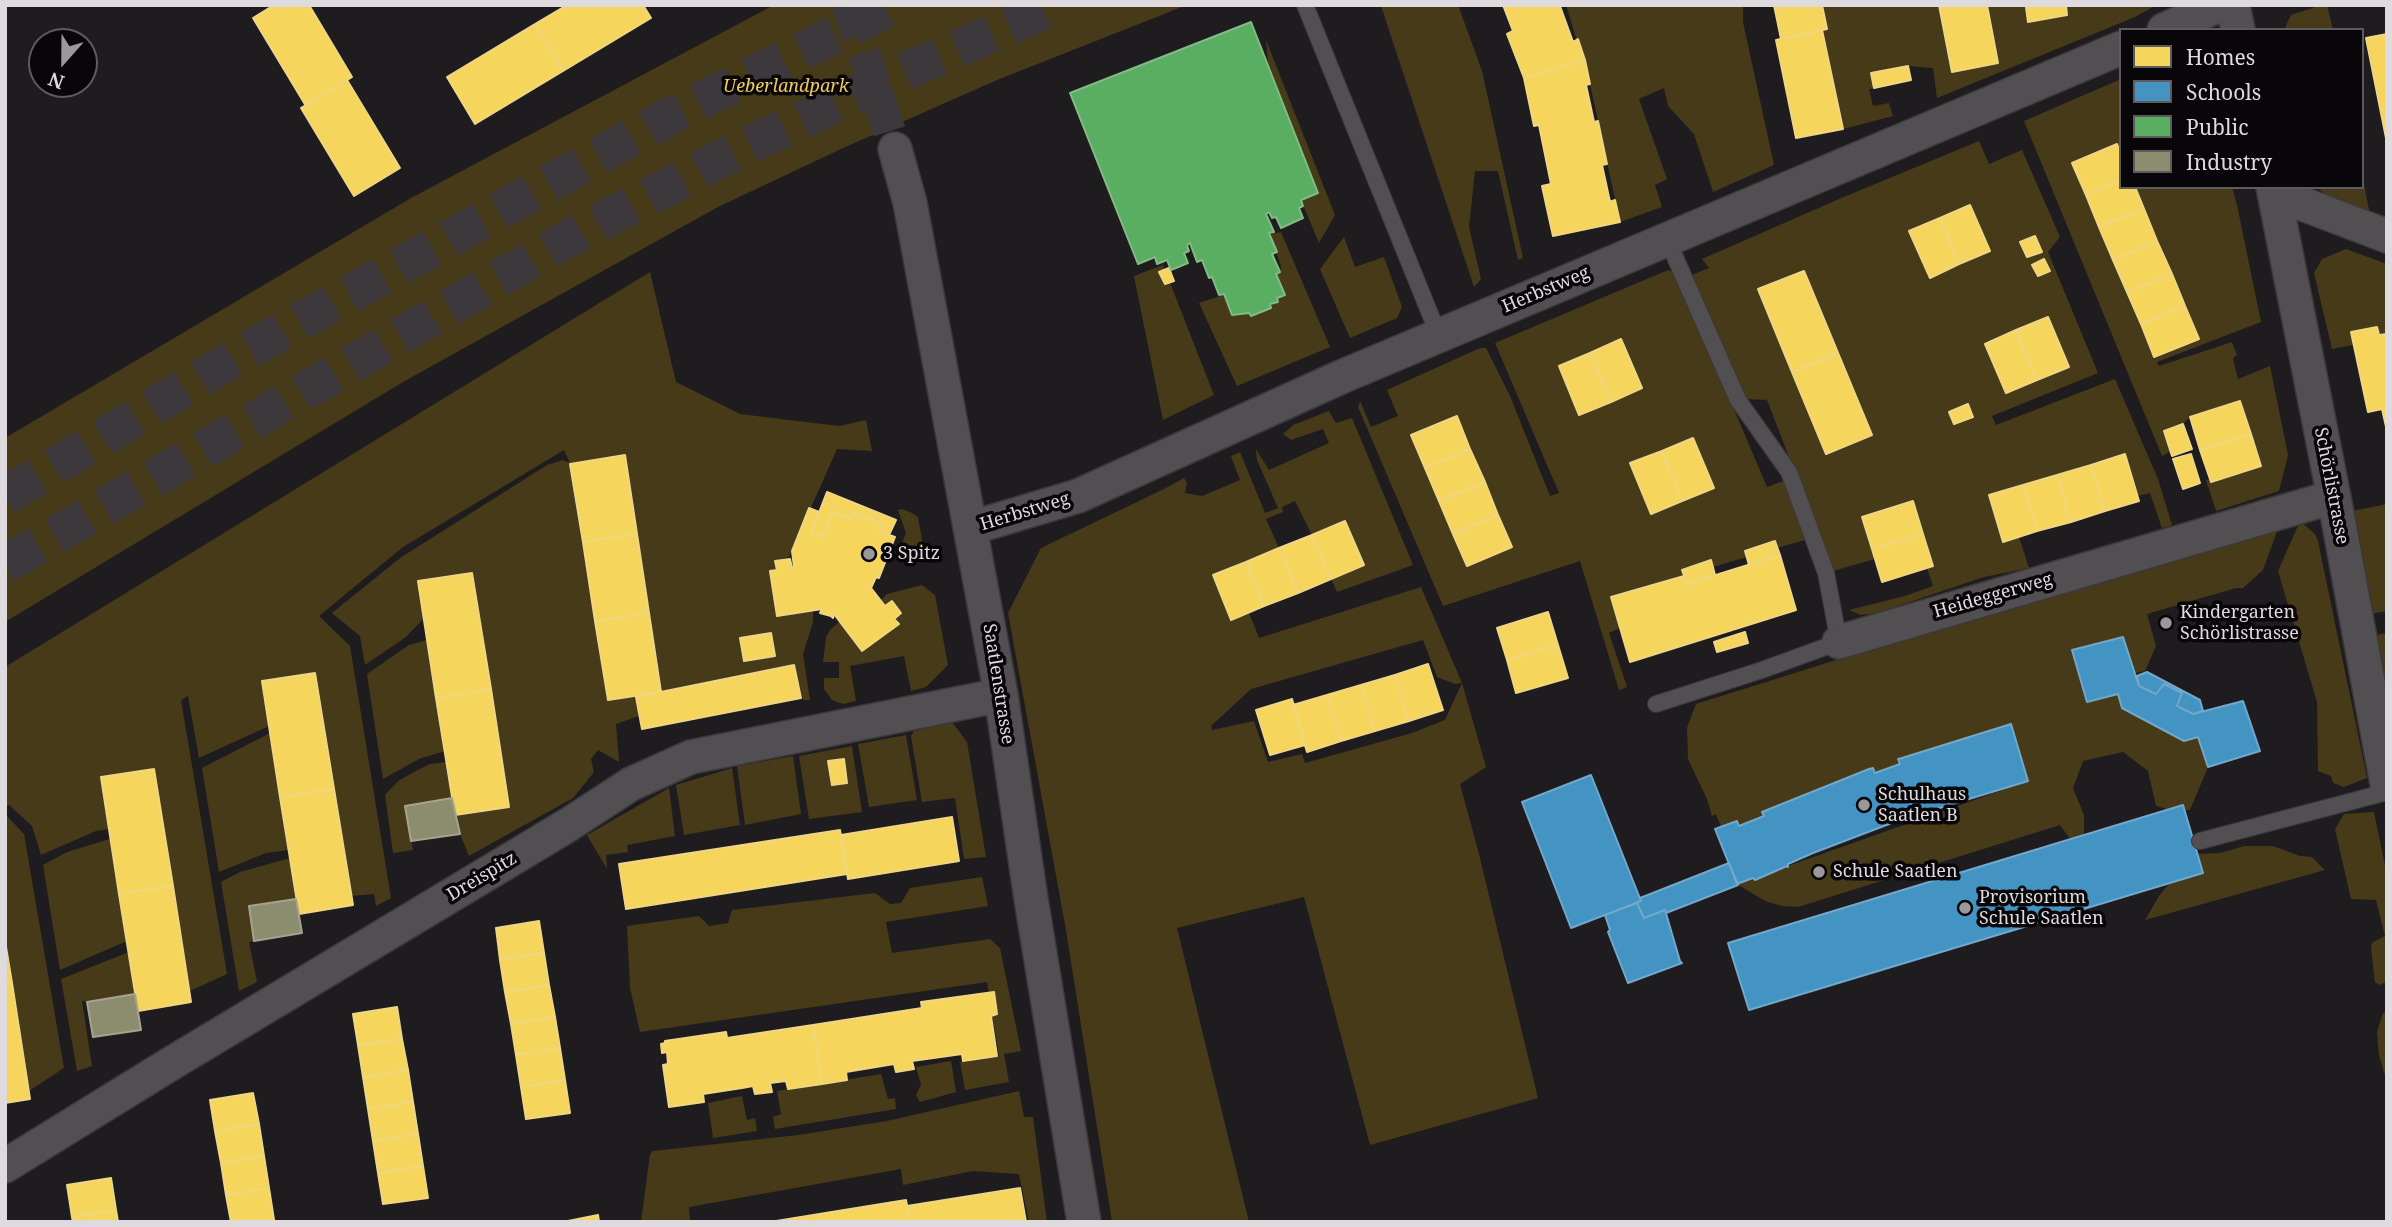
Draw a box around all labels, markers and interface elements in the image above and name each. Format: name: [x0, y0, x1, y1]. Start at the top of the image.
north arrow: [28, 28, 98, 98]
legend: [2119, 28, 2364, 189]
text: Homes: [2186, 43, 2255, 71]
text: N: [45, 66, 68, 96]
park label: Ueberlandpark: [723, 76, 849, 98]
text: Schools: [2186, 78, 2261, 106]
text: Public: [2186, 113, 2248, 141]
text: Industry: [2186, 148, 2272, 176]
street label: Herbstweg: [1499, 262, 1593, 318]
street label: Schörlistrasse: [2309, 426, 2353, 546]
street label: Herbstweg: [978, 488, 1072, 536]
place label: 3 Spitz: [883, 543, 940, 565]
marker: 3 Spitz: [861, 546, 877, 562]
street label: Heideggerweg: [1931, 569, 2055, 623]
place label: Kindergarten Schörlistrasse: [2180, 602, 2299, 644]
marker: Kindergarten Schörlistrasse: [2158, 615, 2174, 631]
street label: Saatlenstrasse: [978, 622, 1018, 746]
place label: Schulhaus Saatlen B: [1878, 784, 1966, 826]
marker: Schulhaus Saatlen B: [1856, 797, 1872, 813]
street label: Dreispitz: [443, 848, 521, 906]
place label: Schule Saatlen: [1833, 861, 1958, 883]
marker: Schule Saatlen: [1811, 864, 1827, 880]
place label: Provisorium Schule Saatlen: [1979, 887, 2104, 930]
marker: Provisorium Schule Saatlen: [1957, 900, 1973, 916]

